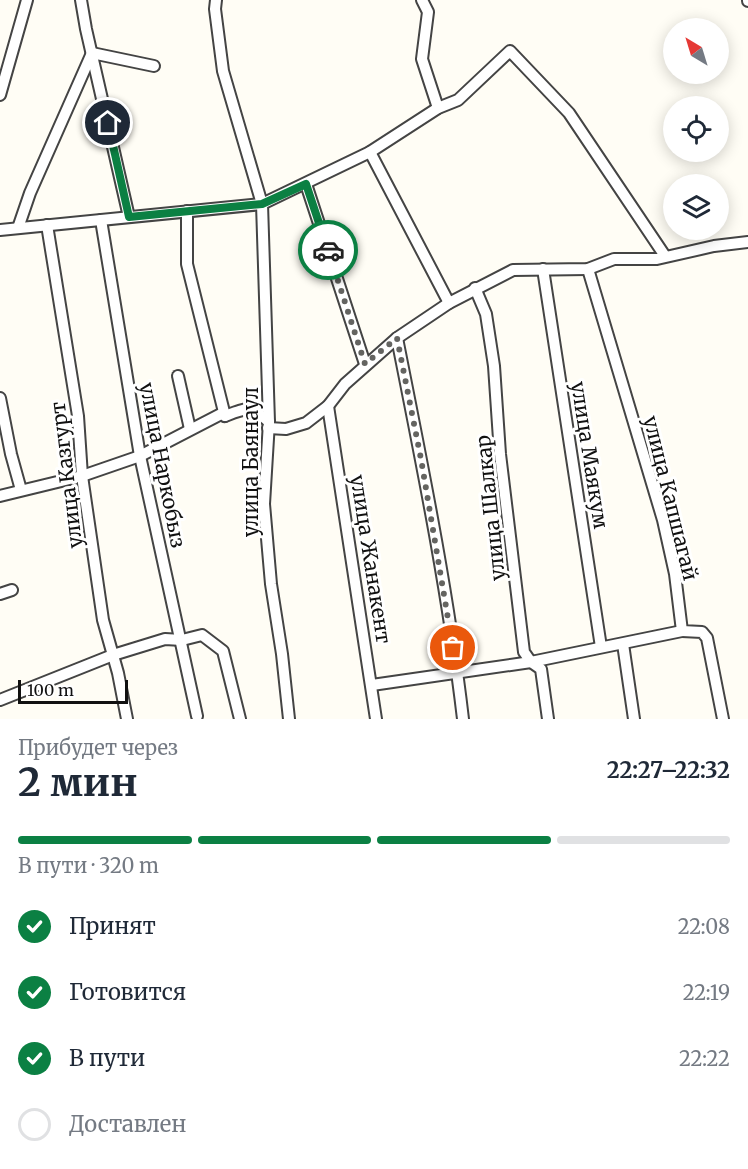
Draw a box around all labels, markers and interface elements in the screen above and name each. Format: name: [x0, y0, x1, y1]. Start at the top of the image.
north arrow: [663, 18, 729, 84]
map controls: [663, 18, 729, 240]
button: locate: [663, 96, 729, 162]
pin: [82, 97, 133, 148]
icon: home: [91, 106, 124, 139]
button: layers: [663, 174, 729, 240]
courier: [298, 220, 358, 280]
icon: car: [312, 234, 345, 267]
street label: улица Наркобыз: [135, 380, 191, 550]
street label: улица Маякум: [566, 380, 614, 530]
street label: улица Баянаул: [238, 387, 263, 537]
street label: улица Казгурт: [45, 400, 87, 550]
street label: улица Капшагай: [638, 413, 704, 583]
street label: улица Шалкар: [470, 434, 510, 582]
street label: улица Жанакент: [345, 473, 397, 645]
pin: [427, 622, 478, 673]
icon: bag: [436, 631, 469, 664]
scale bar: [18, 677, 128, 704]
text: 100 m: [27, 680, 74, 700]
text: Прибудет через: [18, 735, 178, 760]
text: 22:27–22:32: [607, 756, 730, 784]
text: 2 мин: [18, 758, 138, 807]
text: В пути · 320 m: [18, 853, 159, 878]
icon: check: [18, 910, 51, 943]
text: Принят: [69, 912, 156, 940]
text: 22:08: [678, 914, 730, 939]
icon: check: [18, 976, 51, 1009]
text: Готовится: [69, 978, 186, 1006]
text: 22:19: [683, 980, 730, 1005]
icon: check: [18, 1042, 51, 1075]
text: В пути: [69, 1044, 145, 1072]
text: 22:22: [679, 1046, 730, 1071]
text: Доставлен: [69, 1110, 186, 1138]

